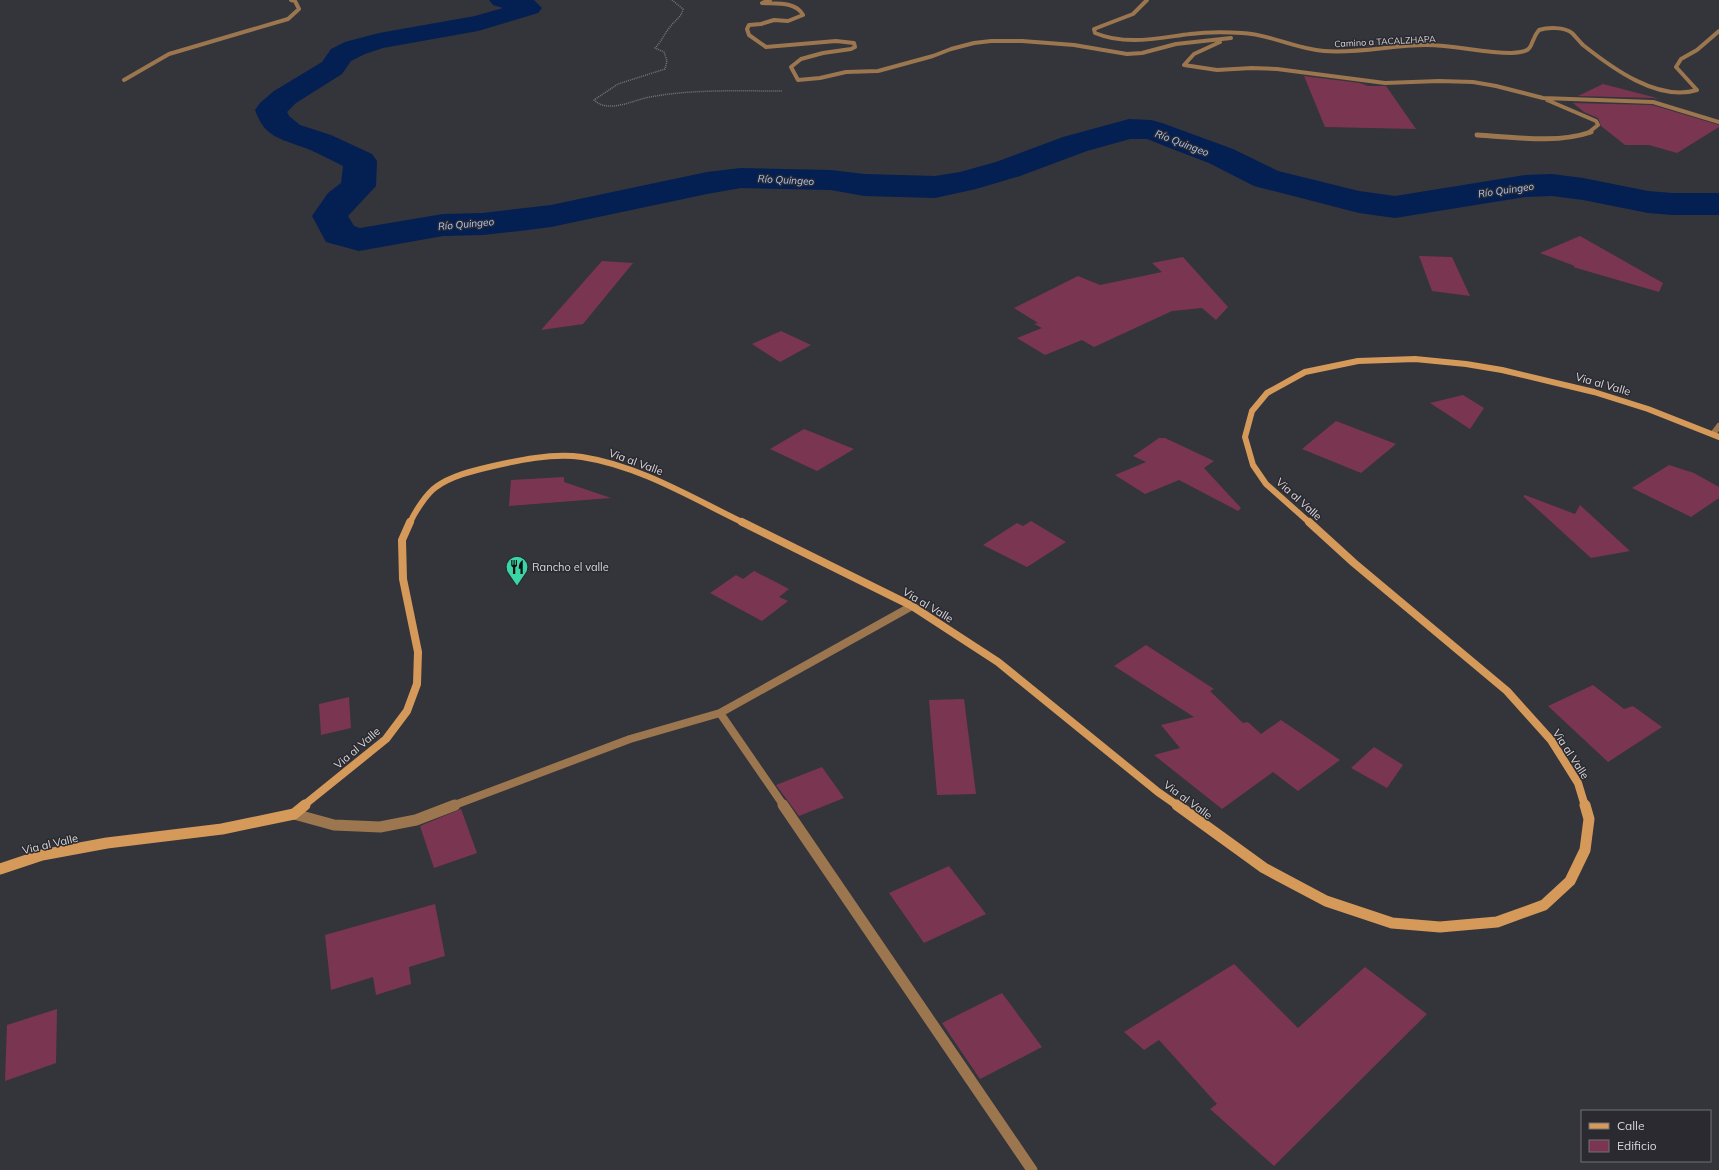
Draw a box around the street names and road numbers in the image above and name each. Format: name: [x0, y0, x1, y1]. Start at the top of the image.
street label: Camino a TACALZHAPA: [1334, 33, 1436, 49]
street label: Via al Valle: [1574, 369, 1632, 399]
street label: Via al Valle: [607, 446, 665, 478]
street label: Via al Valle: [1273, 475, 1325, 523]
street label: Via al Valle: [900, 584, 956, 626]
street label: Via al Valle: [331, 724, 383, 772]
street label: Via al Valle: [1550, 726, 1592, 782]
street label: Via al Valle: [1161, 778, 1215, 822]
street label: Via al Valle: [21, 831, 79, 857]

